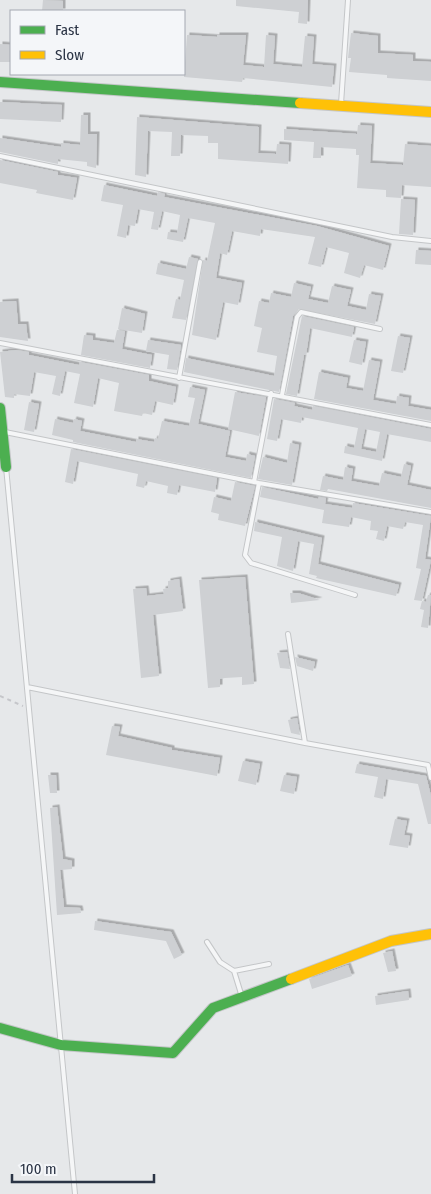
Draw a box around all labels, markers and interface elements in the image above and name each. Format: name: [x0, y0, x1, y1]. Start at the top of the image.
legend: [10, 10, 185, 75]
text: Fast: [55, 21, 79, 39]
text: Slow: [55, 46, 84, 64]
scale bar: [12, 1152, 155, 1184]
text: 100 m: [20, 1160, 57, 1178]

